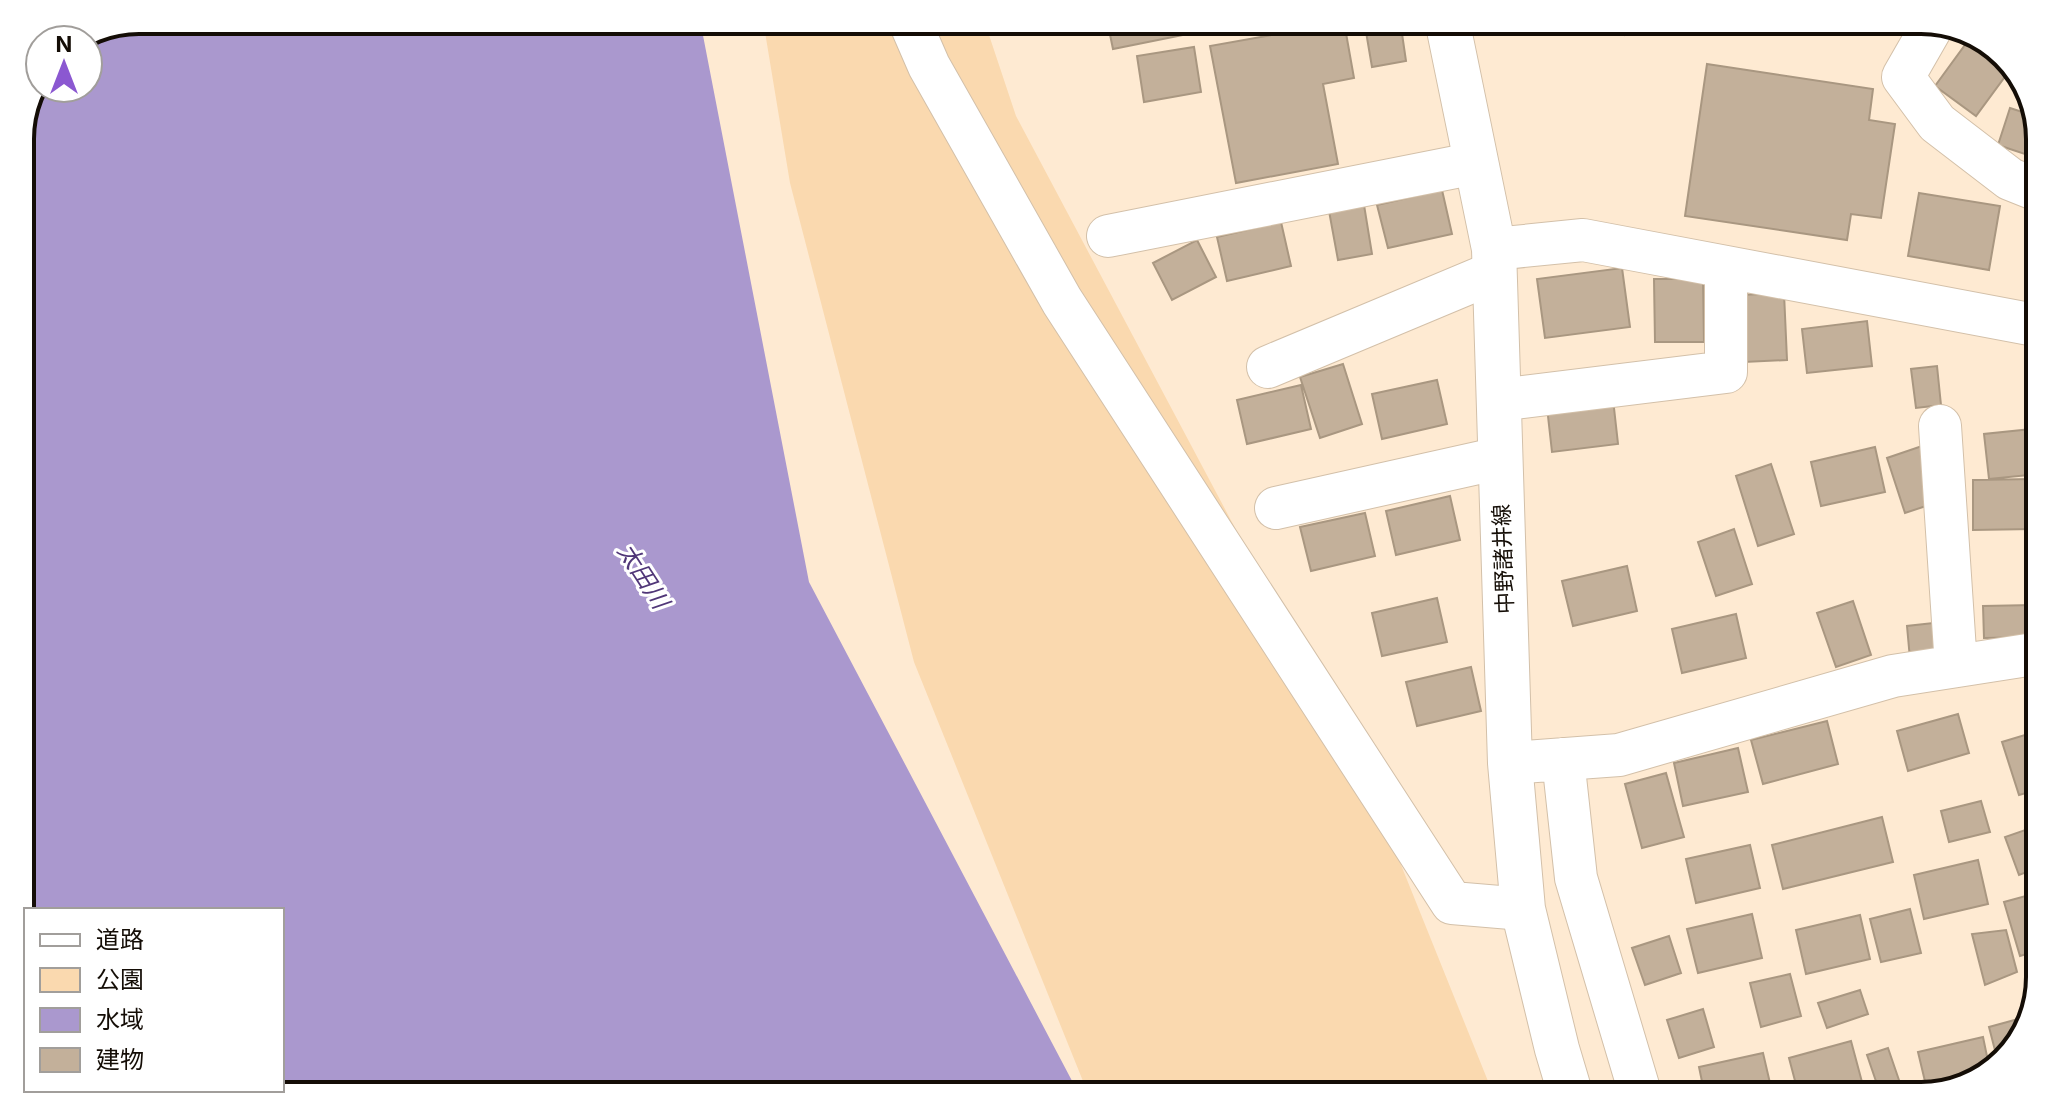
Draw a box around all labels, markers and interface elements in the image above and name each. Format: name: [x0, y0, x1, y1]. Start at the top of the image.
north arrow: [24, 24, 104, 104]
text: N: [56, 31, 72, 57]
street label: 中野諸井線: [1488, 504, 1518, 614]
water label: 太田川: [612, 538, 677, 616]
legend: [24, 908, 284, 1092]
text: 道路: [96, 925, 144, 954]
text: 公園: [96, 965, 144, 994]
text: 水域: [96, 1005, 144, 1034]
text: 建物: [96, 1045, 144, 1074]

